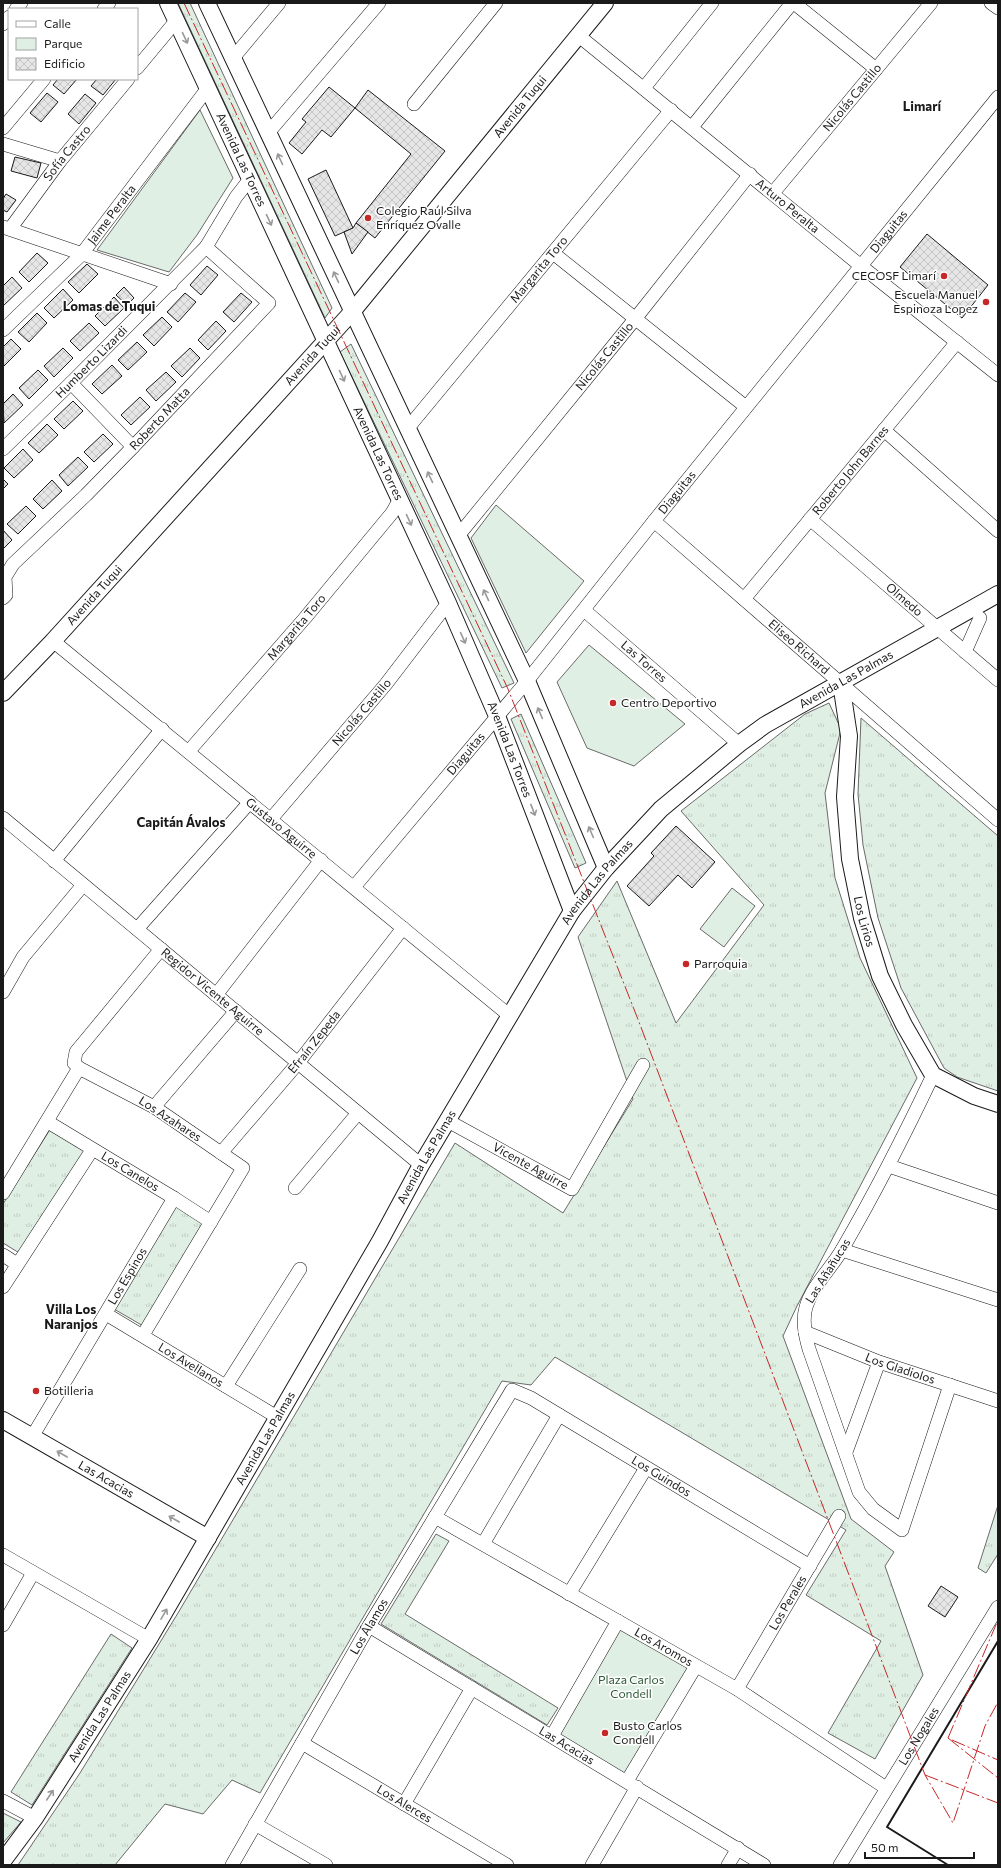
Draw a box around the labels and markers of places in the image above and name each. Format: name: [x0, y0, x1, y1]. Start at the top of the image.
place label: Colegio Raúl Silva Enríquez Ovalle: [376, 203, 472, 231]
marker: Colegio Raúl Silva Enríquez Ovalle: [363, 213, 373, 223]
place label: CECOSF Limarí: [852, 268, 937, 282]
marker: CECOSF Limarí: [939, 271, 949, 281]
place label: Escuela Manuel Espinoza Lopez: [893, 287, 978, 315]
marker: Escuela Manuel Espinoza Lopez: [981, 297, 991, 307]
place label: Centro Deportivo: [621, 695, 717, 709]
marker: Centro Deportivo: [608, 698, 618, 708]
place label: Parroquia: [694, 956, 747, 970]
marker: Parroquia: [681, 959, 691, 969]
place label: Botilleria: [44, 1383, 93, 1397]
marker: Botilleria: [31, 1386, 41, 1396]
place label: Busto Carlos Condell: [613, 1718, 682, 1746]
marker: Busto Carlos Condell: [600, 1728, 610, 1738]

